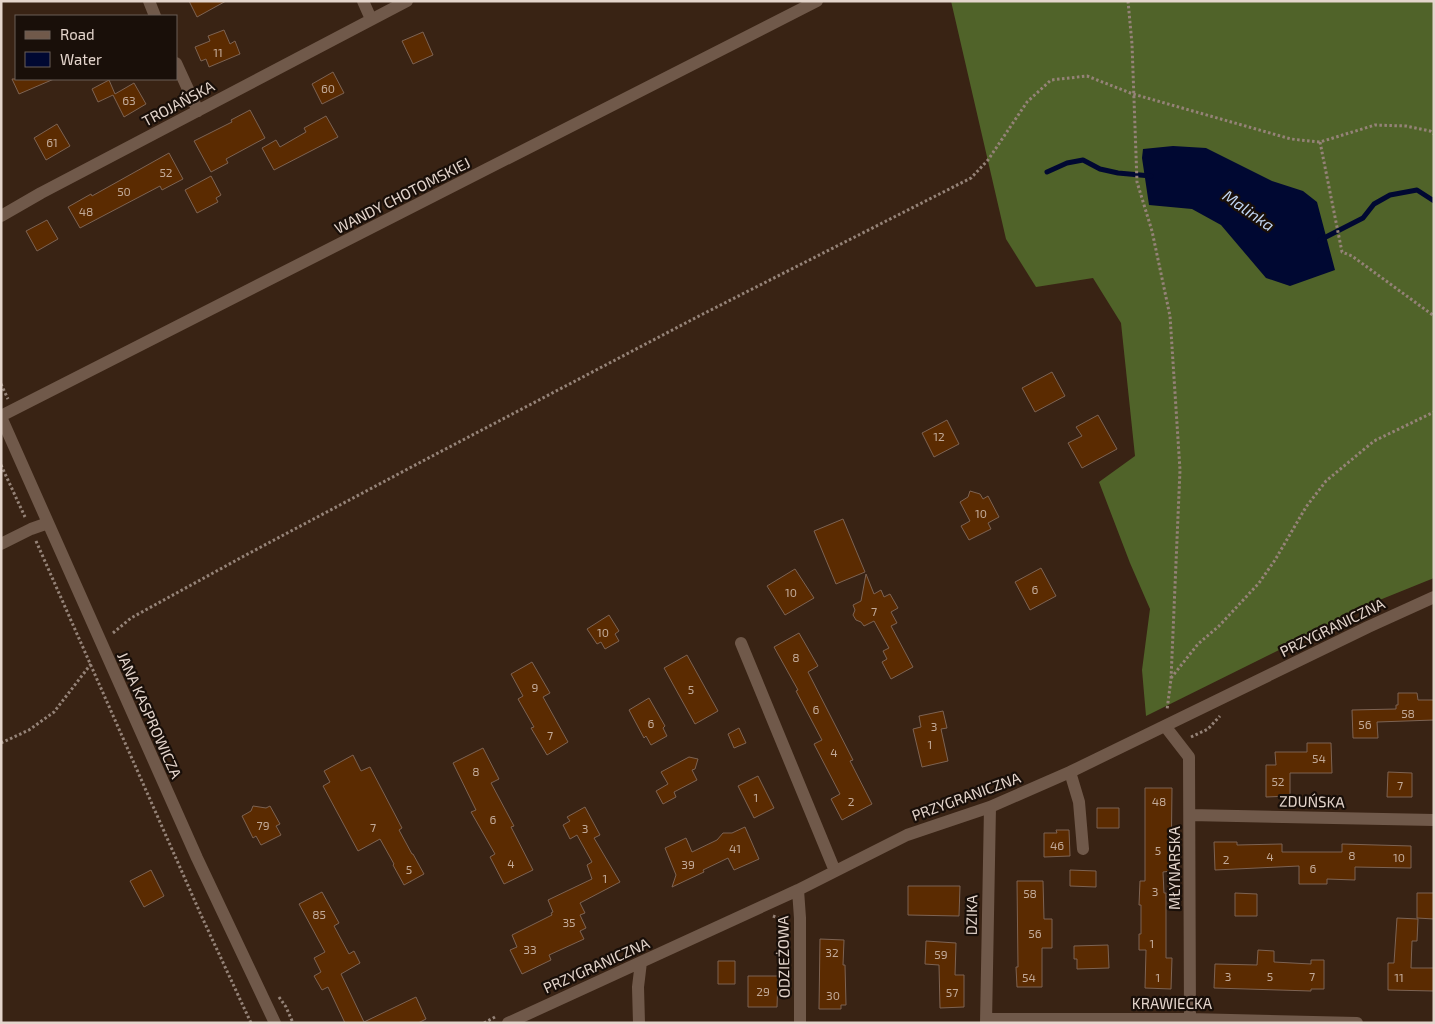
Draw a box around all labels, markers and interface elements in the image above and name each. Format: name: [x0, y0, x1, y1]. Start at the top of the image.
legend: [15, 15, 178, 80]
text: Road: [60, 25, 95, 43]
house number: 11: [213, 45, 223, 59]
text: Water: [60, 50, 102, 68]
street label: TROJAŃSKA: [139, 76, 218, 130]
house number: 60: [321, 81, 335, 95]
house number: 63: [122, 93, 136, 107]
house number: 61: [46, 135, 58, 149]
street label: WANDY CHOTOMSKIEJ: [331, 153, 473, 237]
house number: 52: [159, 165, 173, 179]
house number: 50: [117, 184, 131, 198]
water label: Malinka: [1220, 185, 1278, 235]
house number: 48: [79, 204, 93, 218]
house number: 12: [933, 429, 945, 443]
house number: 10: [975, 506, 987, 520]
house number: 6: [1032, 582, 1039, 596]
house number: 10: [785, 585, 797, 599]
street label: PRZYGRANICZNA: [1277, 594, 1388, 660]
house number: 7: [871, 604, 877, 618]
house number: 10: [597, 625, 609, 639]
street label: JANA KASPROWICZA: [114, 649, 186, 782]
house number: 8: [792, 650, 800, 664]
house number: 9: [532, 680, 539, 694]
house number: 5: [688, 682, 694, 696]
house number: 6: [813, 702, 820, 716]
house number: 58: [1401, 706, 1415, 720]
house number: 6: [648, 716, 655, 730]
house number: 56: [1358, 717, 1372, 731]
house number: 3: [931, 719, 937, 733]
house number: 7: [547, 728, 553, 742]
house number: 1: [928, 737, 932, 751]
house number: 4: [830, 745, 838, 759]
house number: 54: [1312, 751, 1326, 765]
house number: 8: [472, 764, 480, 778]
street label: PRZYGRANICZNA: [909, 768, 1023, 824]
house number: 52: [1271, 774, 1285, 788]
house number: 7: [1397, 778, 1403, 792]
house number: 1: [754, 790, 758, 804]
street label: ZDUŃSKA: [1279, 791, 1346, 811]
house number: 2: [848, 794, 855, 808]
house number: 48: [1152, 794, 1166, 808]
house number: 6: [490, 812, 497, 826]
house number: 79: [256, 818, 270, 832]
house number: 7: [370, 820, 376, 834]
house number: 3: [582, 821, 588, 835]
street label: MŁYNARSKA: [1165, 825, 1183, 910]
house number: 46: [1050, 838, 1064, 852]
house number: 41: [729, 841, 741, 855]
house number: 5: [1155, 843, 1161, 857]
house number: 8: [1348, 848, 1356, 862]
house number: 4: [1266, 849, 1274, 863]
house number: 10: [1393, 850, 1405, 864]
house number: 2: [1223, 852, 1230, 866]
house number: 4: [507, 856, 515, 870]
house number: 39: [681, 857, 695, 871]
house number: 6: [1310, 861, 1317, 875]
house number: 5: [406, 862, 412, 876]
house number: 1: [603, 871, 607, 885]
house number: 3: [1152, 884, 1158, 898]
house number: 58: [1023, 886, 1037, 900]
street label: DZIKA: [962, 894, 980, 935]
house number: 85: [312, 907, 326, 921]
house number: 35: [562, 915, 576, 929]
street label: ODZIEŻOWA: [773, 915, 793, 998]
house number: 56: [1028, 926, 1042, 940]
street label: PRZYGRANICZNA: [540, 933, 653, 996]
house number: 1: [1150, 936, 1154, 950]
house number: 33: [523, 942, 537, 956]
house number: 32: [825, 945, 839, 959]
house number: 59: [934, 947, 948, 961]
house number: 3: [1225, 969, 1231, 983]
house number: 5: [1267, 969, 1273, 983]
house number: 7: [1309, 969, 1315, 983]
house number: 54: [1022, 970, 1036, 984]
house number: 1: [1156, 970, 1160, 984]
house number: 11: [1394, 970, 1404, 984]
house number: 29: [756, 984, 770, 998]
house number: 57: [946, 985, 958, 999]
house number: 30: [826, 988, 840, 1002]
street label: KRAWIECKA: [1132, 994, 1213, 1012]

